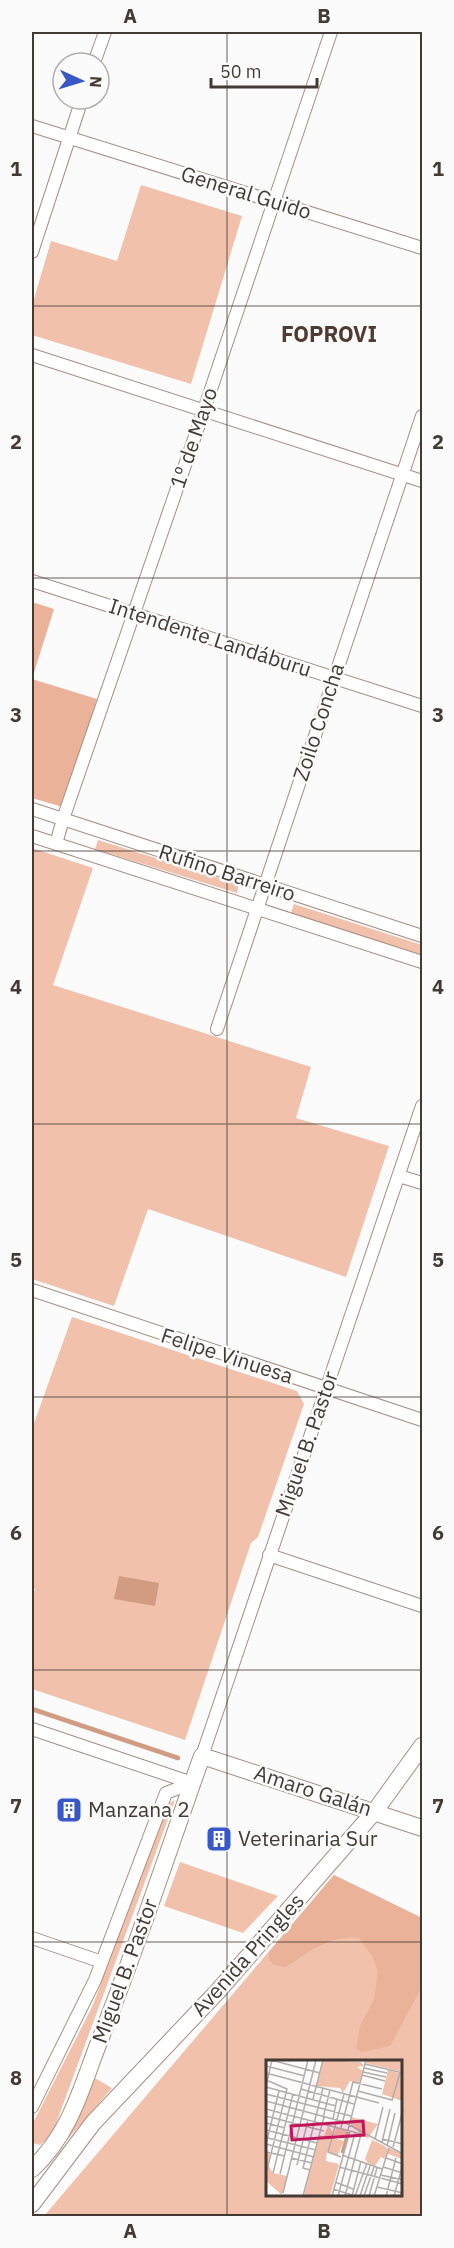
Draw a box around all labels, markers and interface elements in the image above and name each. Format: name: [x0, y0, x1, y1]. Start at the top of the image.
text: A: [123, 2, 137, 29]
text: B: [317, 2, 331, 29]
north arrow: [51, 51, 111, 111]
scale bar: [211, 51, 318, 89]
text: 50 m: [220, 60, 262, 83]
text: N: [86, 76, 106, 89]
text: 1: [10, 155, 22, 182]
text: 1: [432, 155, 444, 182]
street label: General Guido: [178, 159, 315, 225]
district label: FOPROVI: [281, 319, 377, 348]
street label: 1º de Mayo: [163, 384, 223, 492]
text: 2: [10, 428, 22, 455]
text: 2: [432, 428, 444, 455]
street label: Intendente Landáburu: [106, 591, 315, 683]
street label: Zoilo Concha: [286, 659, 350, 784]
text: 3: [10, 701, 22, 728]
text: 3: [432, 701, 444, 728]
street label: Rufino Barreiro: [155, 837, 299, 907]
text: 4: [10, 973, 22, 1000]
text: 4: [432, 973, 444, 1000]
text: 5: [10, 1246, 22, 1273]
text: 5: [432, 1246, 444, 1273]
street label: Felipe Vinuesa: [158, 1321, 297, 1390]
street label: Miguel B. Pastor: [268, 1367, 344, 1520]
text: 6: [10, 1519, 22, 1546]
text: 6: [432, 1519, 444, 1546]
street label: Amaro Galán: [251, 1758, 376, 1822]
text: 7: [10, 1792, 22, 1819]
text: 7: [432, 1792, 444, 1819]
building icon: Manzana 2: [54, 1795, 84, 1825]
place label: Manzana 2: [88, 1795, 190, 1823]
building icon: Veterinaria Sur: [204, 1824, 234, 1854]
place label: Veterinaria Sur: [238, 1824, 378, 1852]
street label: Avenida Pringles: [185, 1887, 310, 2022]
street label: Miguel B. Pastor: [85, 1894, 163, 2047]
inset map: [266, 2060, 403, 2197]
text: 8: [10, 2064, 22, 2091]
text: 8: [432, 2064, 444, 2091]
text: A: [123, 2217, 137, 2244]
text: B: [317, 2217, 331, 2244]

